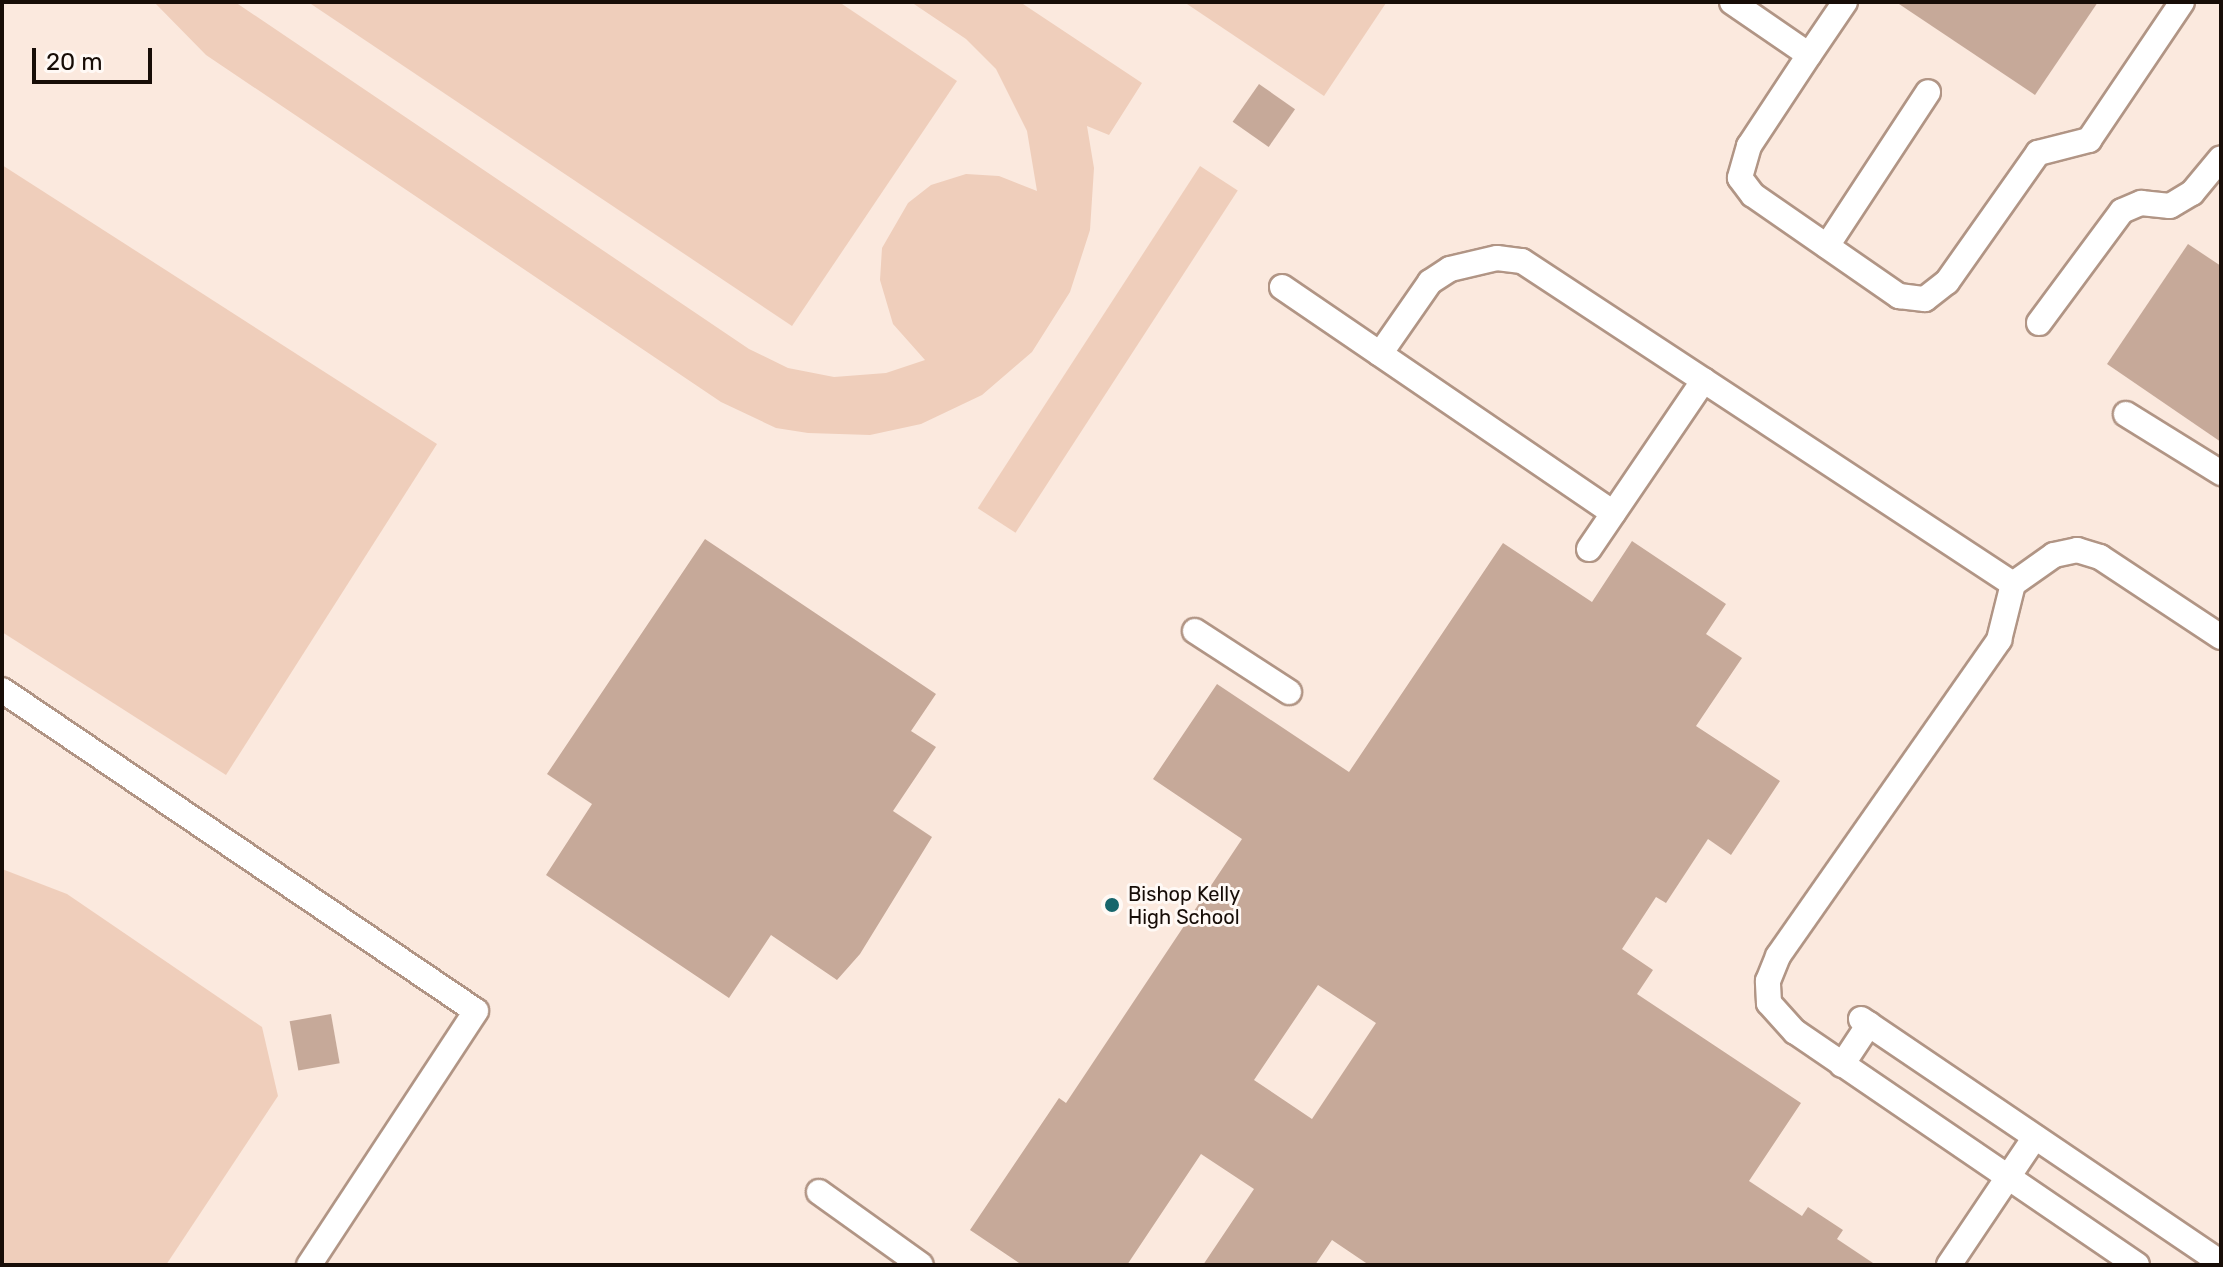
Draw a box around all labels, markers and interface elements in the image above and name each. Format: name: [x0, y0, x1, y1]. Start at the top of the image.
scale bar: [36, 32, 156, 82]
text: 20 m: [46, 48, 103, 76]
place label: Bishop Kelly High School: [1128, 882, 1240, 929]
marker: Bishop Kelly High School: [1103, 896, 1121, 914]

